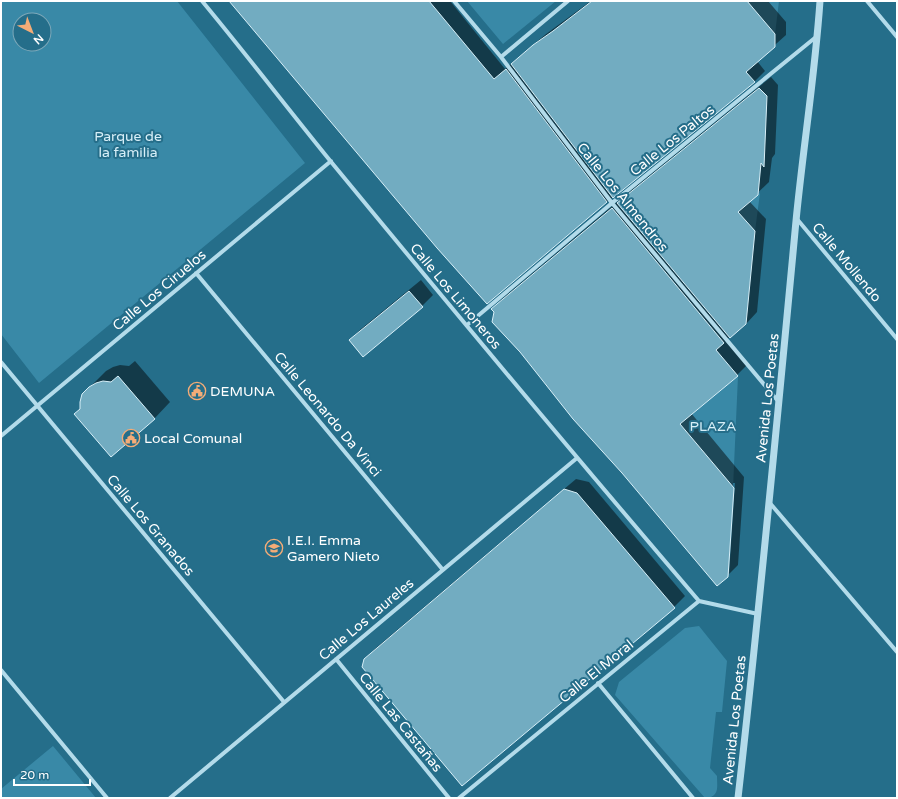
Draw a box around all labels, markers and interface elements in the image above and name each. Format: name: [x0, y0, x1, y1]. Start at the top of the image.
north arrow: [12, 12, 52, 52]
text: N: [31, 31, 46, 47]
street label: Calle Los Paltos: [627, 101, 718, 180]
park label: Parque de la familia: [94, 128, 162, 161]
street label: Calle Los Almendros: [573, 139, 672, 256]
street label: Calle Mollendo: [808, 219, 885, 306]
street label: Calle Los Limoneros: [406, 240, 505, 353]
street label: Calle Los Ciruelos: [109, 246, 210, 334]
street label: Avenida Los Poetas: [752, 332, 783, 464]
street label: Calle Leonardo Da Vinci: [270, 348, 385, 480]
public building icon: DEMUNA: [187, 381, 207, 401]
place label: DEMUNA: [210, 383, 275, 400]
park label: PLAZA: [689, 418, 737, 435]
public building icon: Local Comunal: [121, 428, 141, 448]
place label: Local Comunal: [144, 430, 242, 447]
street label: Calle Los Granados: [103, 471, 198, 580]
place label: I.E.I. Emma Gamero Nieto: [287, 532, 380, 565]
school or university icon: I.E.I. Emma Gamero Nieto: [264, 538, 284, 558]
street label: Calle Los Laureles: [315, 575, 417, 664]
street label: Calle El Moral: [556, 636, 637, 707]
street label: Avenida Los Poetas: [719, 654, 750, 786]
street label: Calle Las Castañas: [355, 669, 446, 776]
scale bar: [14, 761, 90, 787]
text: 20 m: [20, 768, 49, 782]

